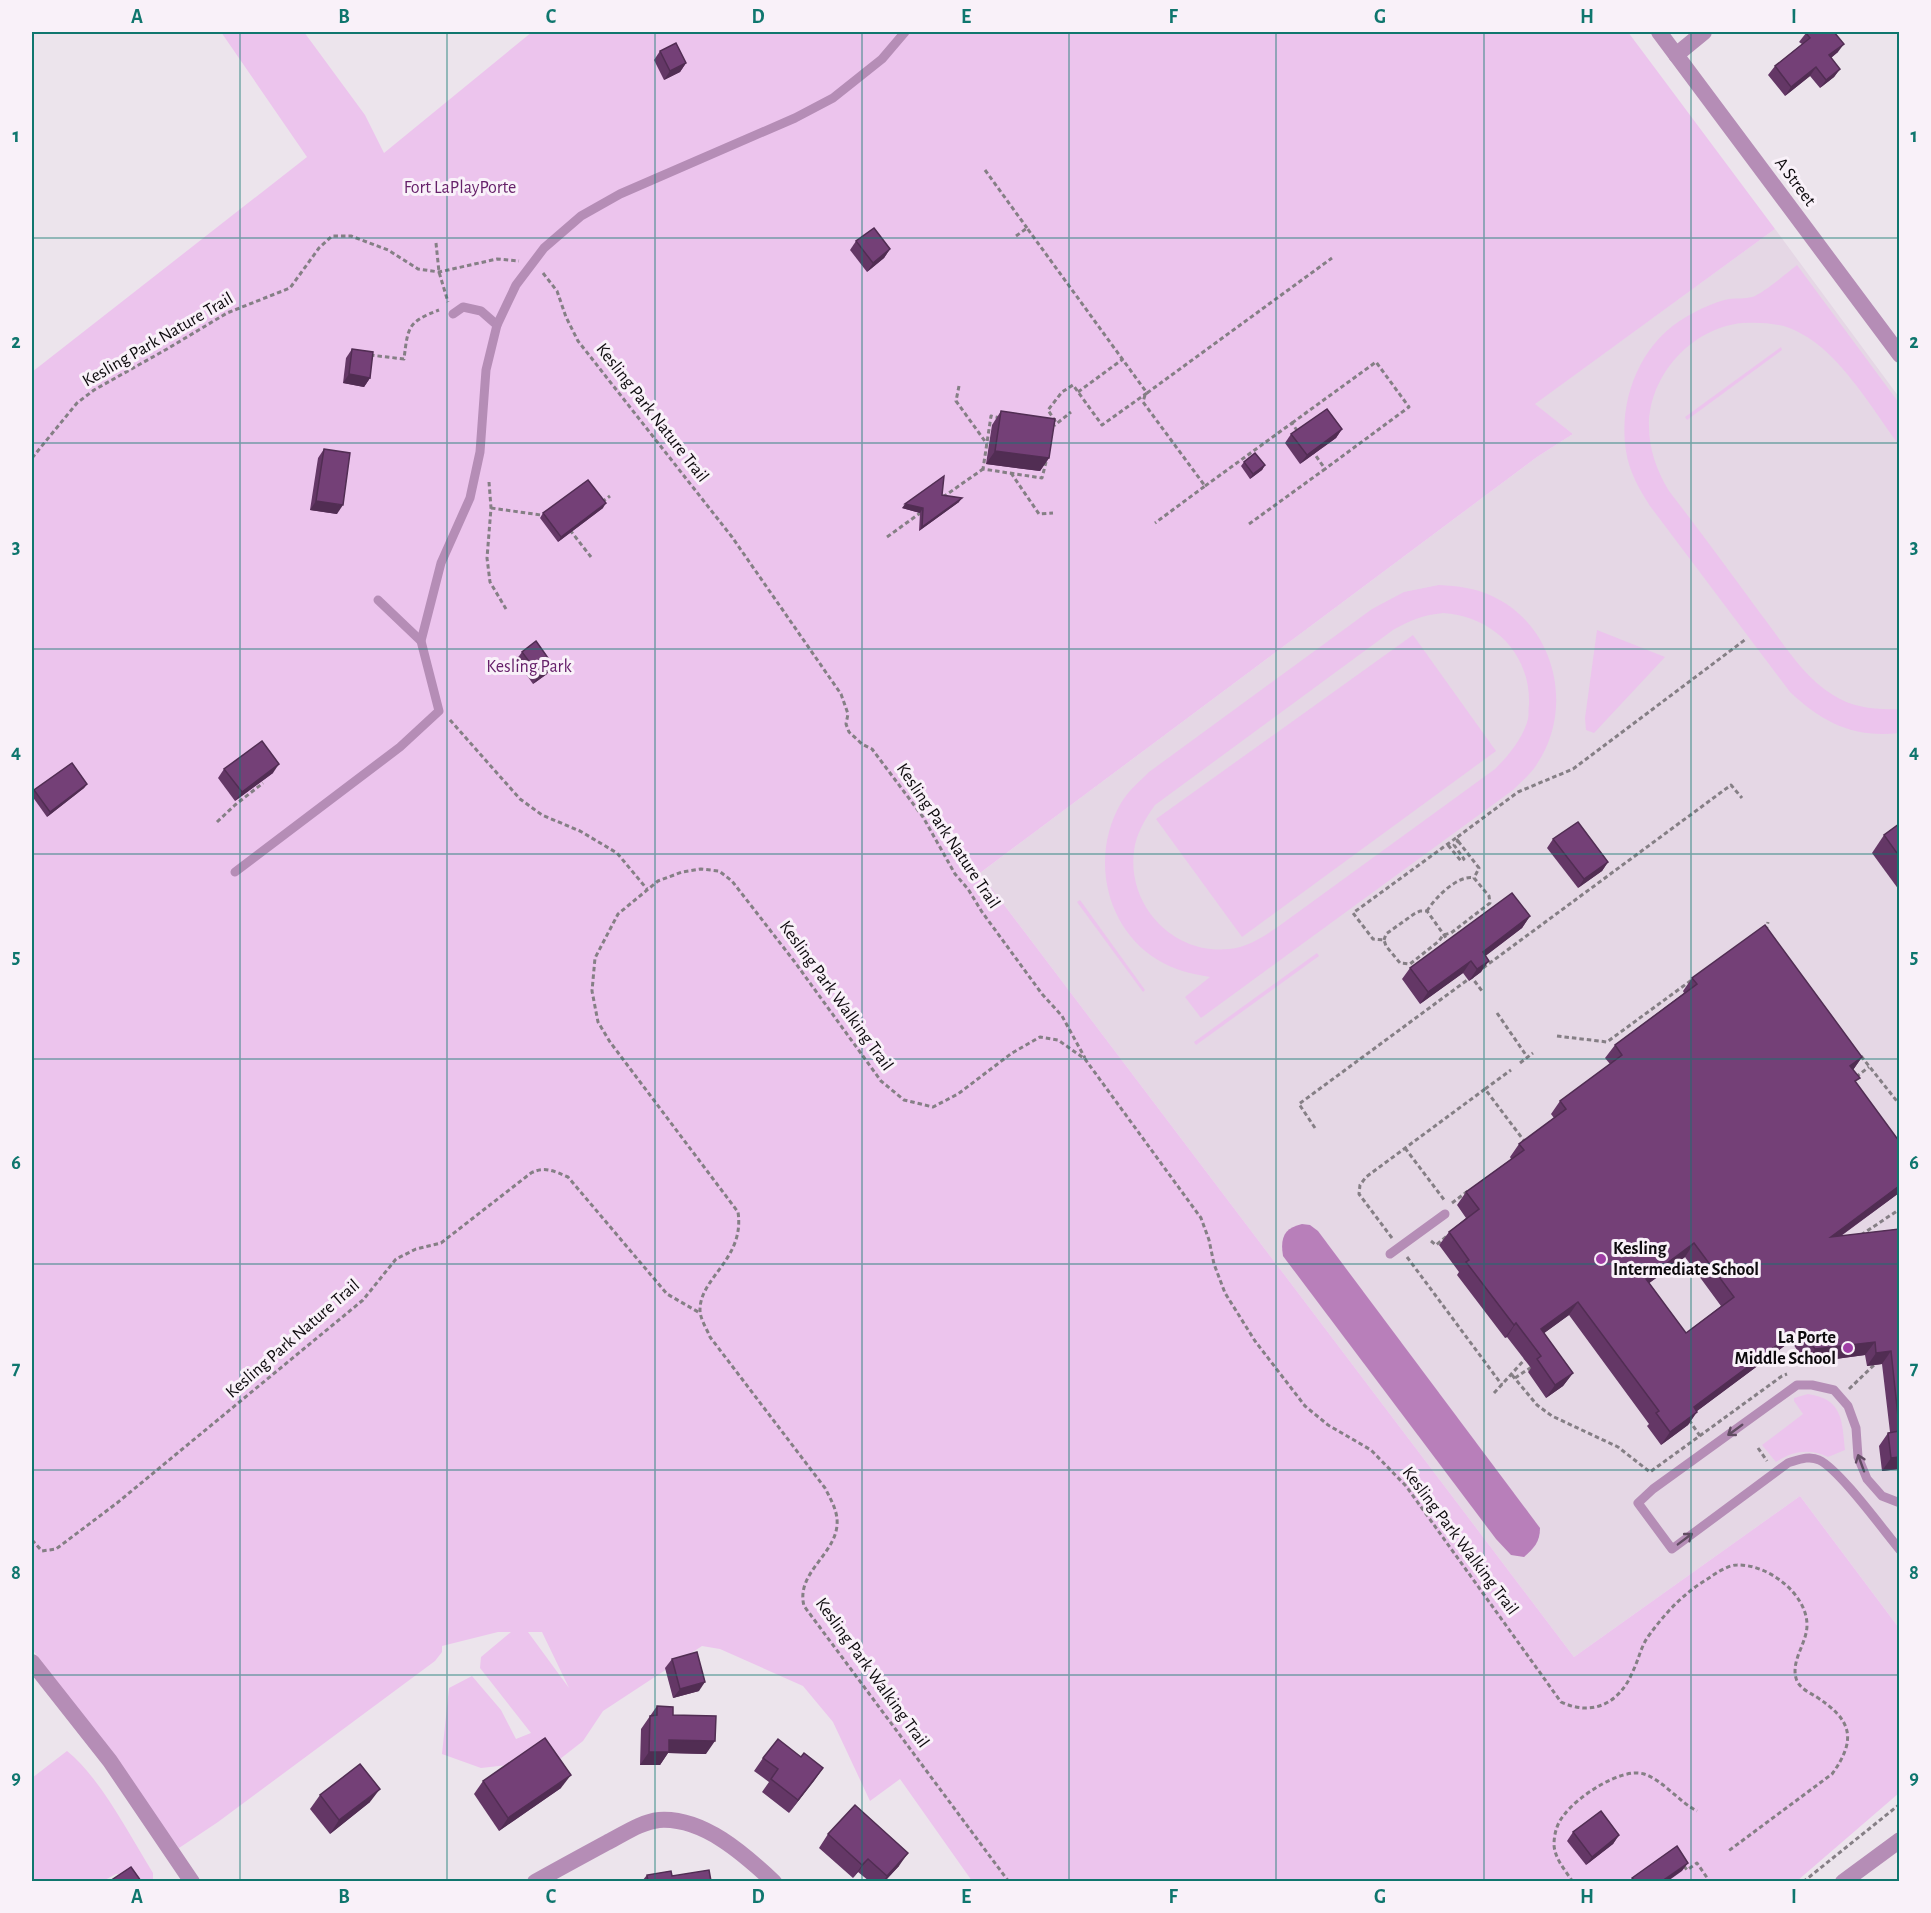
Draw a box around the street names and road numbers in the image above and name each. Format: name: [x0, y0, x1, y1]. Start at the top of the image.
street label: A Street: [1771, 154, 1819, 210]
street label: Kesling Park Nature Trail: [80, 290, 236, 390]
street label: Kesling Park Nature Trail: [592, 340, 712, 486]
street label: Kesling Park Nature Trail: [893, 760, 1003, 912]
street label: Kesling Park Walking Trail: [776, 918, 896, 1074]
street label: Kesling Park Nature Trail: [223, 1276, 363, 1402]
street label: Kesling Park Walking Trail: [1399, 1464, 1521, 1618]
street label: Kesling Park Walking Trail: [812, 1595, 932, 1751]

